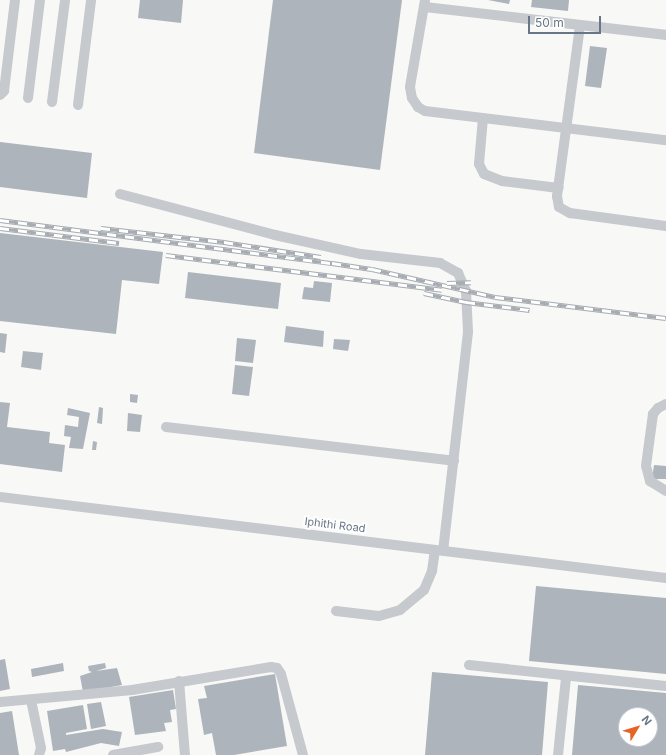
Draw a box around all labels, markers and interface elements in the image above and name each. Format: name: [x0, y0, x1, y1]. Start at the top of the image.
scale bar: [530, 8, 603, 34]
text: 50 m: [535, 15, 564, 30]
street label: Iphithi Road: [304, 515, 366, 535]
north arrow: [618, 707, 658, 747]
text: N: [639, 713, 655, 728]

